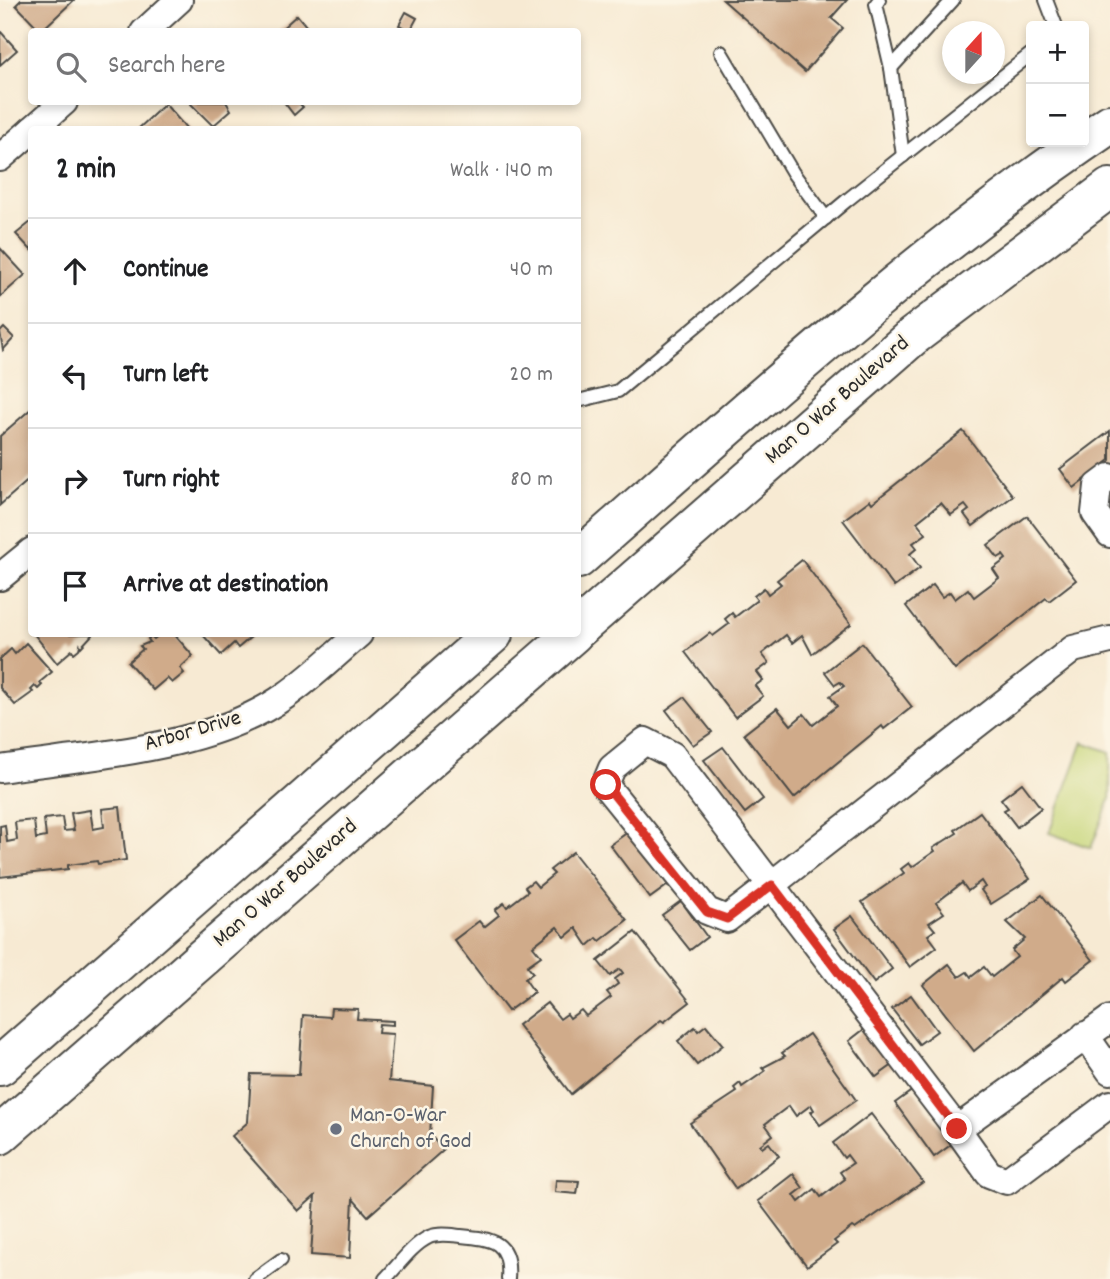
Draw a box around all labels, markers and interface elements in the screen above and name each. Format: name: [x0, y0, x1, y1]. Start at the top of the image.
north arrow: [942, 21, 1005, 84]
map controls: [1026, 21, 1089, 147]
button: +: [1026, 21, 1089, 84]
search box: [28, 28, 581, 105]
icon: search: [52, 48, 90, 86]
text: Search here: [108, 48, 226, 85]
button: −: [1026, 84, 1089, 147]
text: 2 min: [56, 150, 116, 193]
text: Walk · 140 m: [450, 155, 553, 188]
icon: ahead: [56, 252, 94, 290]
text: Continue: [123, 252, 208, 289]
text: 40 m: [510, 254, 553, 287]
street label: Man O War Boulevard: [758, 329, 918, 473]
icon: left: [56, 357, 94, 395]
text: Turn left: [123, 357, 209, 394]
text: 20 m: [509, 359, 553, 392]
icon: right: [56, 462, 94, 500]
text: Turn right: [123, 462, 220, 499]
text: 80 m: [510, 464, 553, 497]
icon: arrive: [56, 567, 94, 605]
text: Arrive at destination: [123, 567, 328, 604]
street label: Arbor Drive: [141, 702, 245, 762]
route start: [590, 769, 621, 800]
street label: Man O War Boulevard: [206, 812, 366, 956]
place label: Man-O-War Church of God: [350, 1100, 472, 1159]
route end: [941, 1113, 972, 1144]
marker: Man-O-War Church of God: [328, 1121, 344, 1137]

